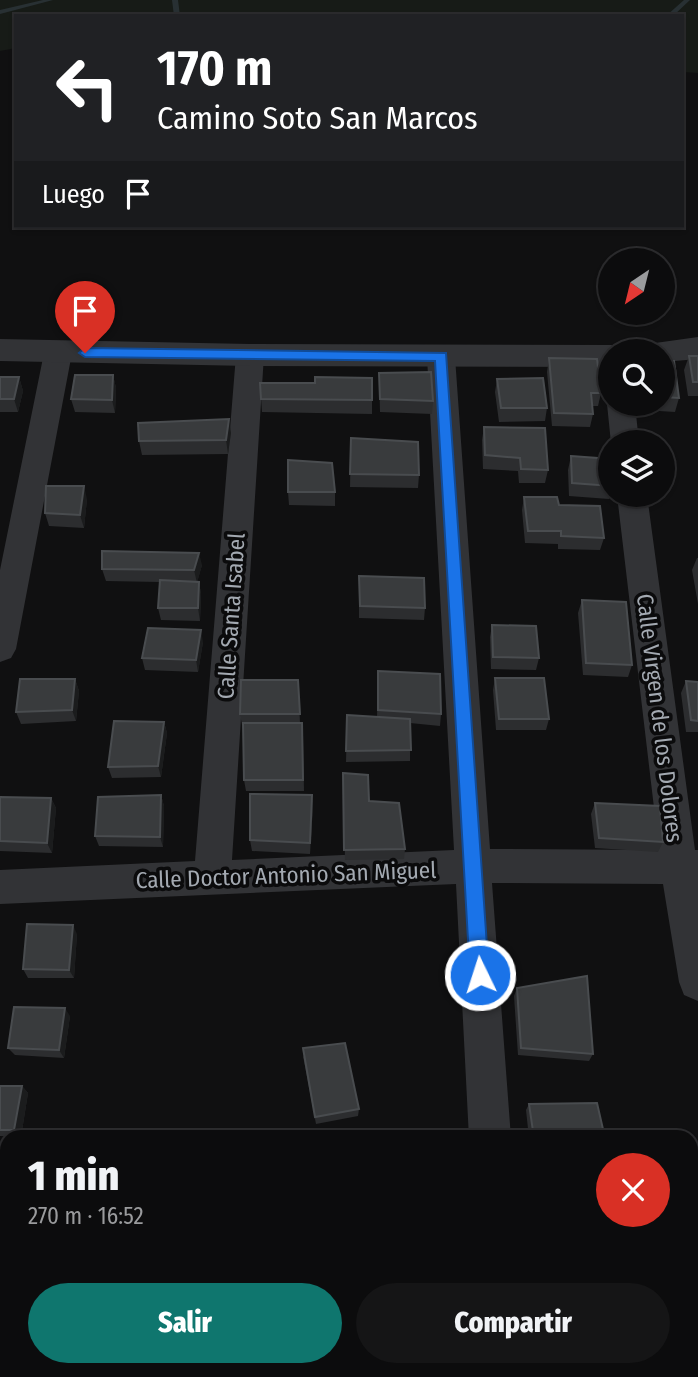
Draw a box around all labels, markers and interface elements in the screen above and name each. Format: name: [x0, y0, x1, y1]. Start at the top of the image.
text: 170 m: [157, 39, 273, 98]
icon: left: [42, 42, 133, 133]
text: Camino Soto San Marcos: [157, 99, 478, 137]
icon: arrive: [119, 175, 157, 213]
text: Luego: [42, 179, 105, 210]
north arrow: [598, 248, 676, 326]
map controls: [598, 248, 675, 507]
pin: [55, 281, 115, 353]
icon: arrive: [66, 292, 104, 330]
button: search: [598, 339, 675, 416]
button: layers: [598, 430, 675, 507]
street label: Calle Santa Isabel: [211, 532, 251, 700]
street label: Calle Virgen de los Dolores: [631, 592, 689, 844]
street label: Calle Doctor Antonio San Miguel: [135, 856, 437, 894]
position arrow: [443, 938, 517, 1012]
text: 1 min: [28, 1151, 119, 1201]
button: close: [596, 1153, 670, 1227]
text: 270 m · 16:52: [28, 1202, 144, 1230]
button: Salir: [28, 1283, 342, 1363]
button: Compartir: [356, 1283, 670, 1363]

